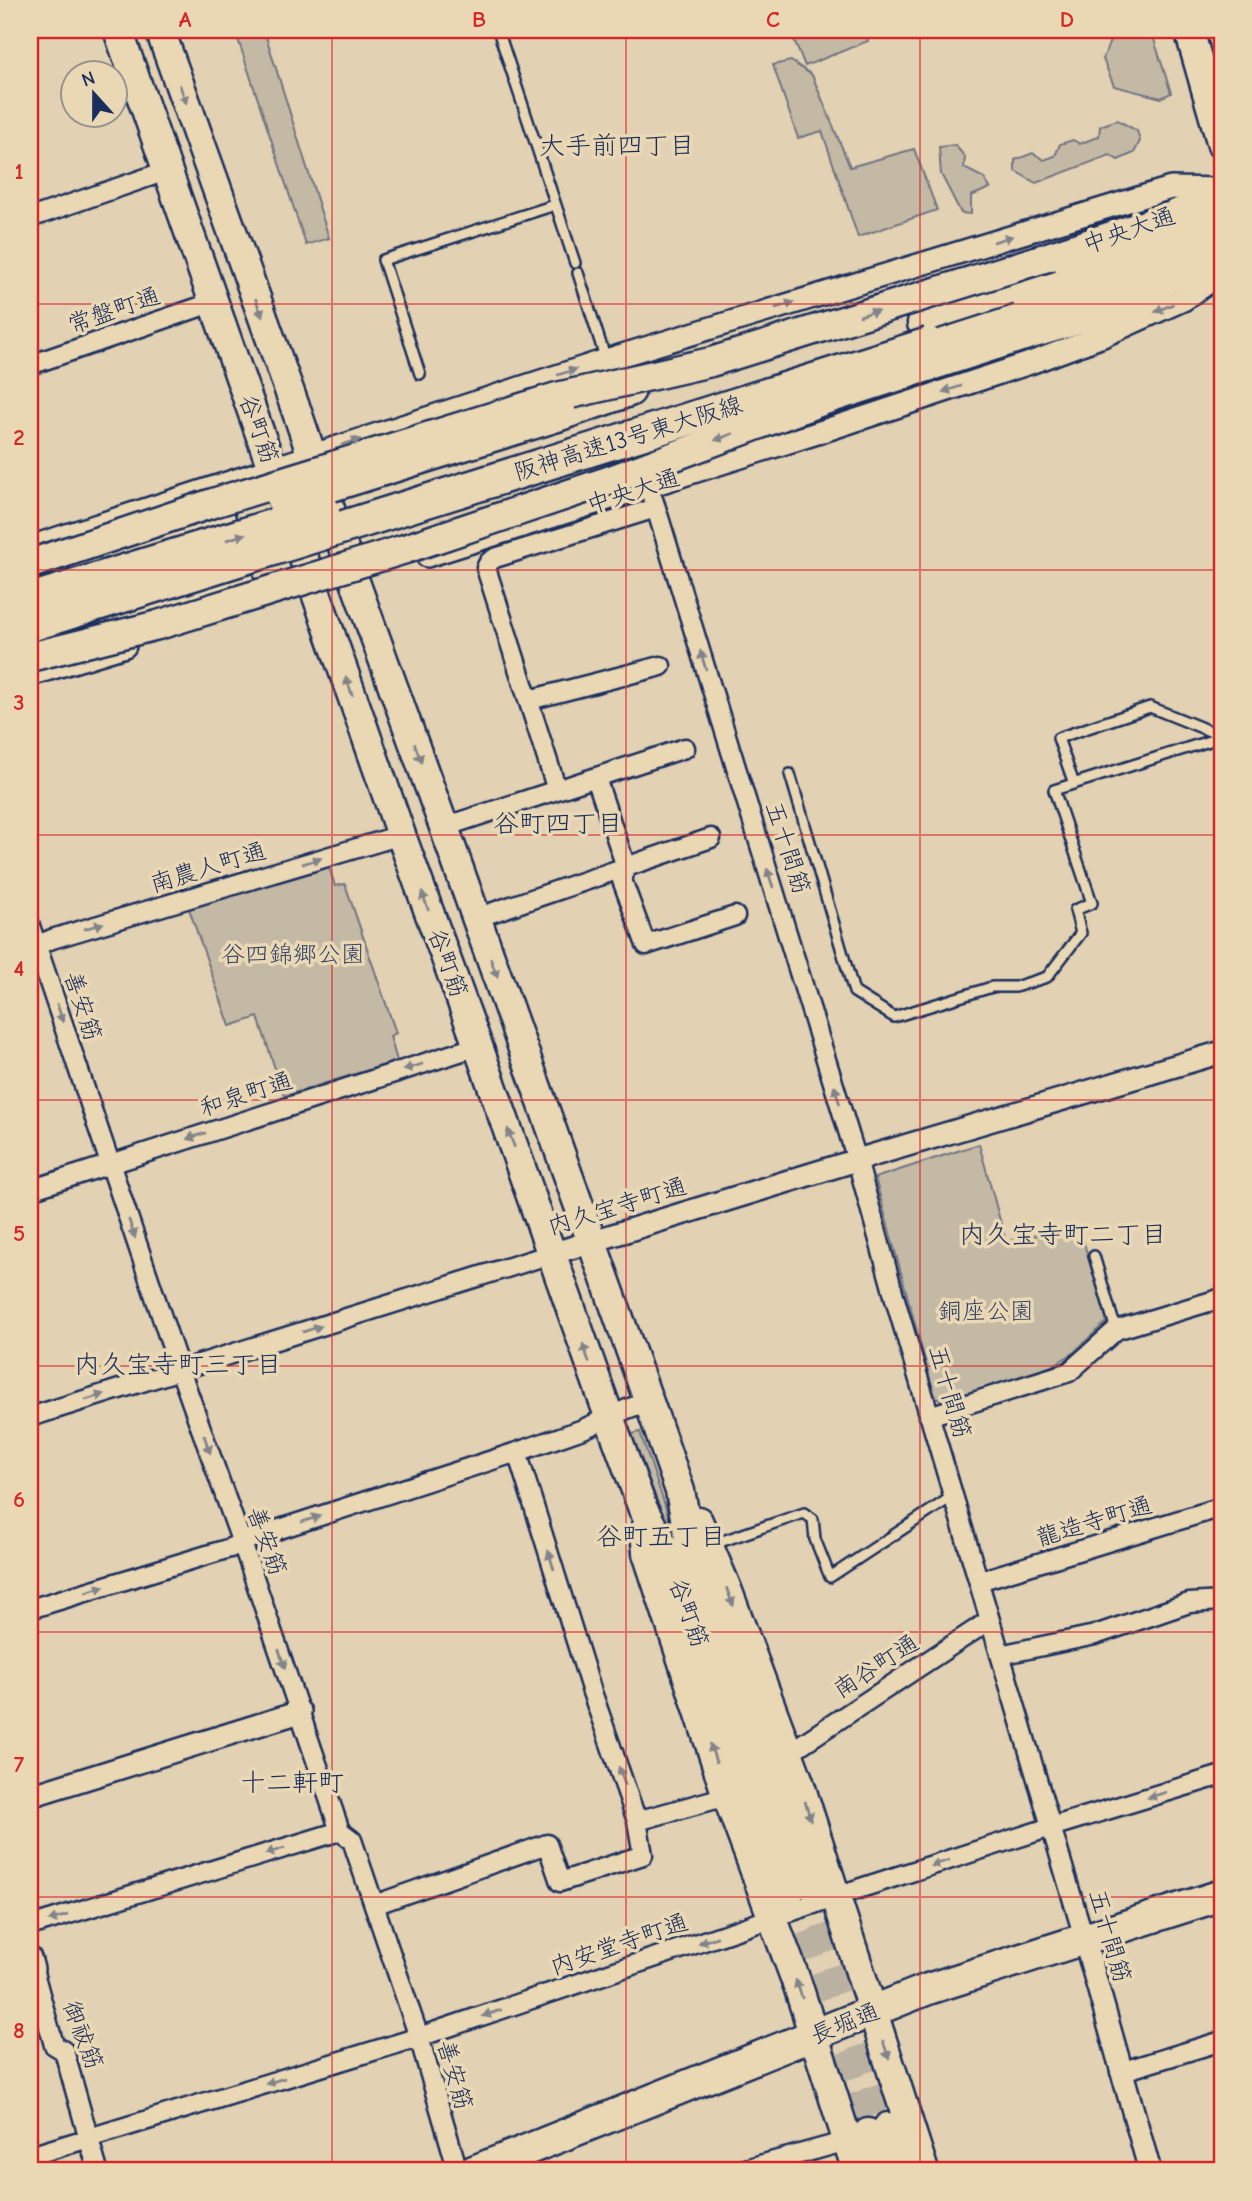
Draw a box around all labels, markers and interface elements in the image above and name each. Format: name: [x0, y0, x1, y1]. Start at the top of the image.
text: A: [179, 6, 192, 33]
text: B: [472, 6, 486, 33]
text: C: [766, 6, 780, 33]
text: D: [1060, 6, 1074, 33]
north arrow: [60, 60, 130, 130]
text: N: [79, 67, 98, 92]
one-way arrow: [178, 84, 189, 105]
district label: 大手前四丁目: [539, 131, 695, 161]
text: 1: [14, 158, 24, 185]
street label: 中央大通: [1079, 201, 1179, 259]
one-way arrow: [992, 234, 1013, 244]
street label: 常盤町通: [64, 281, 164, 339]
one-way arrow: [254, 298, 265, 319]
one-way arrow: [775, 300, 796, 310]
one-way arrow: [1154, 302, 1174, 314]
one-way arrow: [859, 307, 880, 317]
one-way arrow: [557, 367, 578, 377]
one-way arrow: [941, 384, 962, 395]
street label: 谷町筋: [234, 390, 284, 468]
street label: 阪神高速13号東大阪線: [510, 390, 746, 486]
text: 2: [13, 424, 25, 451]
one-way arrow: [713, 432, 734, 443]
one-way arrow: [341, 437, 362, 447]
street label: 中央大通: [583, 463, 683, 519]
one-way arrow: [225, 531, 246, 541]
one-way arrow: [697, 650, 707, 671]
one-way arrow: [343, 676, 354, 697]
text: 3: [13, 689, 25, 716]
one-way arrow: [412, 743, 423, 764]
street label: 五十間筋: [760, 798, 816, 898]
district label: 谷町四丁目: [493, 809, 623, 839]
street label: 南農人町通: [147, 836, 269, 898]
one-way arrow: [302, 855, 323, 865]
one-way arrow: [764, 867, 775, 888]
one-way arrow: [419, 890, 430, 911]
one-way arrow: [84, 921, 105, 931]
street label: 谷町筋: [423, 924, 473, 1002]
park label: 谷四錦郷公園: [221, 940, 365, 968]
text: 4: [14, 955, 25, 982]
one-way arrow: [489, 957, 500, 978]
street label: 善安筋: [59, 967, 107, 1045]
one-way arrow: [55, 1003, 65, 1024]
one-way arrow: [403, 1062, 424, 1073]
street label: 和泉町通: [196, 1066, 296, 1122]
one-way arrow: [831, 1084, 842, 1105]
one-way arrow: [505, 1127, 516, 1148]
one-way arrow: [186, 1131, 207, 1141]
street label: 内久宝寺町通: [544, 1172, 690, 1240]
one-way arrow: [127, 1219, 138, 1240]
text: 5: [13, 1220, 25, 1247]
district label: 内久宝寺町二丁目: [959, 1220, 1167, 1250]
park label: 銅座公園: [938, 1297, 1034, 1325]
one-way arrow: [302, 1323, 323, 1333]
one-way arrow: [580, 1342, 591, 1363]
street label: 五十間筋: [923, 1342, 977, 1442]
district label: 内久宝寺町三丁目: [74, 1350, 282, 1380]
one-way arrow: [85, 1391, 106, 1401]
one-way arrow: [202, 1433, 213, 1454]
text: 6: [13, 1486, 25, 1513]
street label: 龍造寺町通: [1033, 1490, 1155, 1552]
street label: 善安筋: [242, 1502, 292, 1580]
one-way arrow: [301, 1513, 322, 1524]
district label: 谷町五丁目: [596, 1522, 726, 1552]
one-way arrow: [545, 1549, 555, 1570]
street label: 谷町筋: [664, 1574, 714, 1652]
one-way arrow: [85, 1583, 106, 1594]
one-way arrow: [724, 1587, 735, 1608]
street label: 南谷町通: [828, 1628, 924, 1704]
one-way arrow: [277, 1648, 288, 1669]
one-way arrow: [707, 1742, 718, 1763]
text: 7: [14, 1751, 25, 1778]
one-way arrow: [616, 1765, 627, 1786]
district label: 十二軒町: [240, 1768, 344, 1798]
one-way arrow: [1146, 1790, 1167, 1800]
one-way arrow: [803, 1801, 814, 1822]
one-way arrow: [264, 1846, 285, 1856]
one-way arrow: [929, 1858, 950, 1869]
street label: 五十間筋: [1083, 1886, 1137, 1986]
street label: 内安堂寺町通: [546, 1907, 692, 1981]
one-way arrow: [47, 1913, 68, 1923]
one-way arrow: [697, 1935, 718, 1946]
one-way arrow: [793, 1979, 804, 2000]
street label: 御祓筋: [57, 1996, 109, 2074]
street label: 長堀通: [806, 1997, 884, 2049]
one-way arrow: [482, 2008, 503, 2019]
text: 8: [13, 2017, 25, 2044]
street label: 善安筋: [432, 2037, 478, 2113]
one-way arrow: [881, 2040, 892, 2061]
one-way arrow: [265, 2076, 286, 2087]

